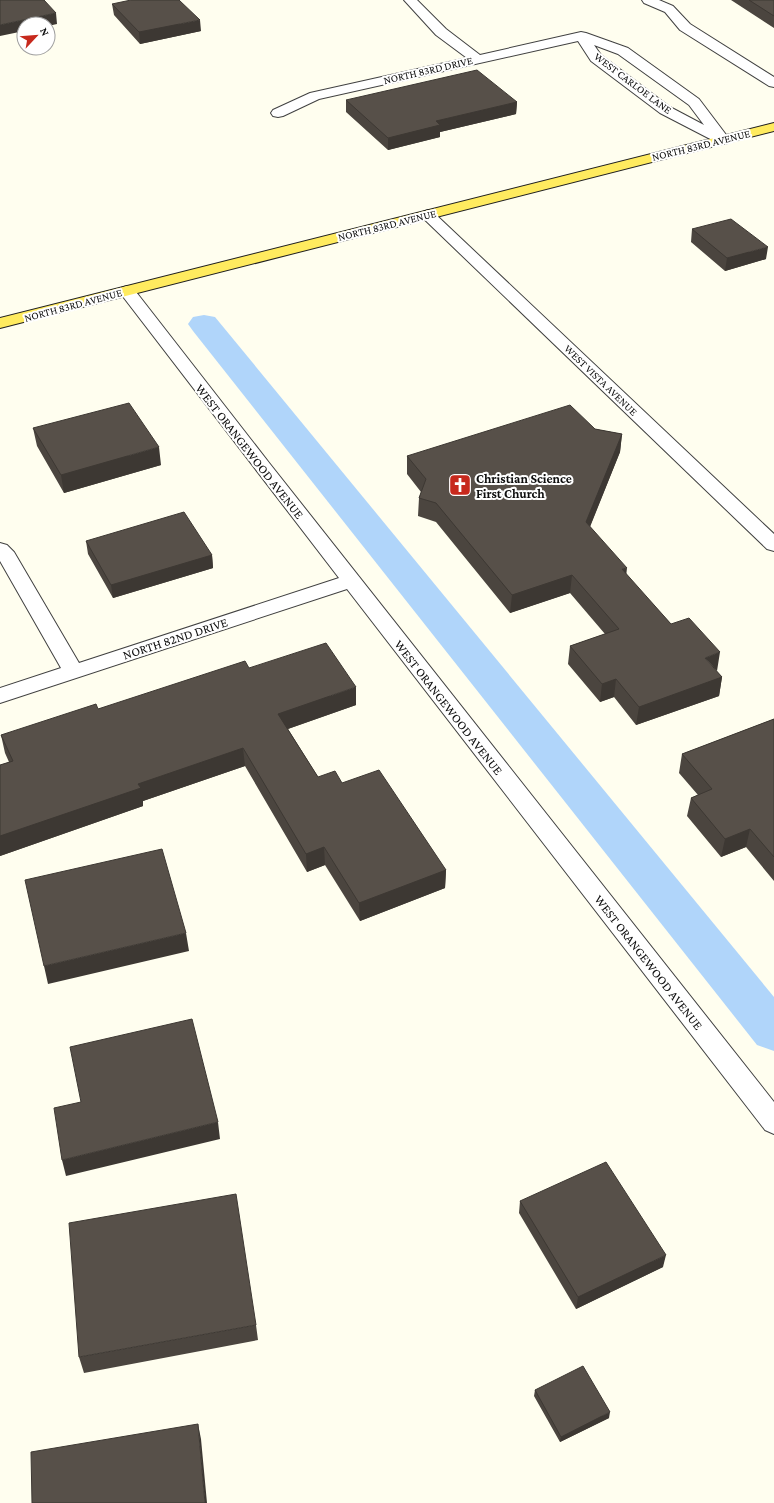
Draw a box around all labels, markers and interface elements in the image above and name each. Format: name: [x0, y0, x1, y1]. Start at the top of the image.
north arrow: [16, 16, 56, 56]
text: N: [38, 26, 52, 38]
street label: WEST CARLOE LANE: [592, 50, 674, 116]
street label: NORTH 83RD DRIVE: [382, 54, 474, 86]
street label: NORTH 83RD AVENUE: [651, 127, 751, 163]
street label: NORTH 83RD AVENUE: [337, 207, 437, 243]
street label: NORTH 83RD AVENUE: [23, 286, 123, 324]
street label: WEST VISTA AVENUE: [562, 342, 640, 418]
street label: WEST ORANGEWOOD AVENUE: [192, 381, 307, 522]
place label: Christian Science First Church: [476, 471, 572, 501]
church icon: Christian Science First Church: [447, 472, 473, 498]
street label: NORTH 82ND DRIVE: [121, 614, 229, 662]
street label: WEST ORANGEWOOD AVENUE: [391, 637, 506, 778]
street label: WEST ORANGEWOOD AVENUE: [591, 892, 706, 1033]

